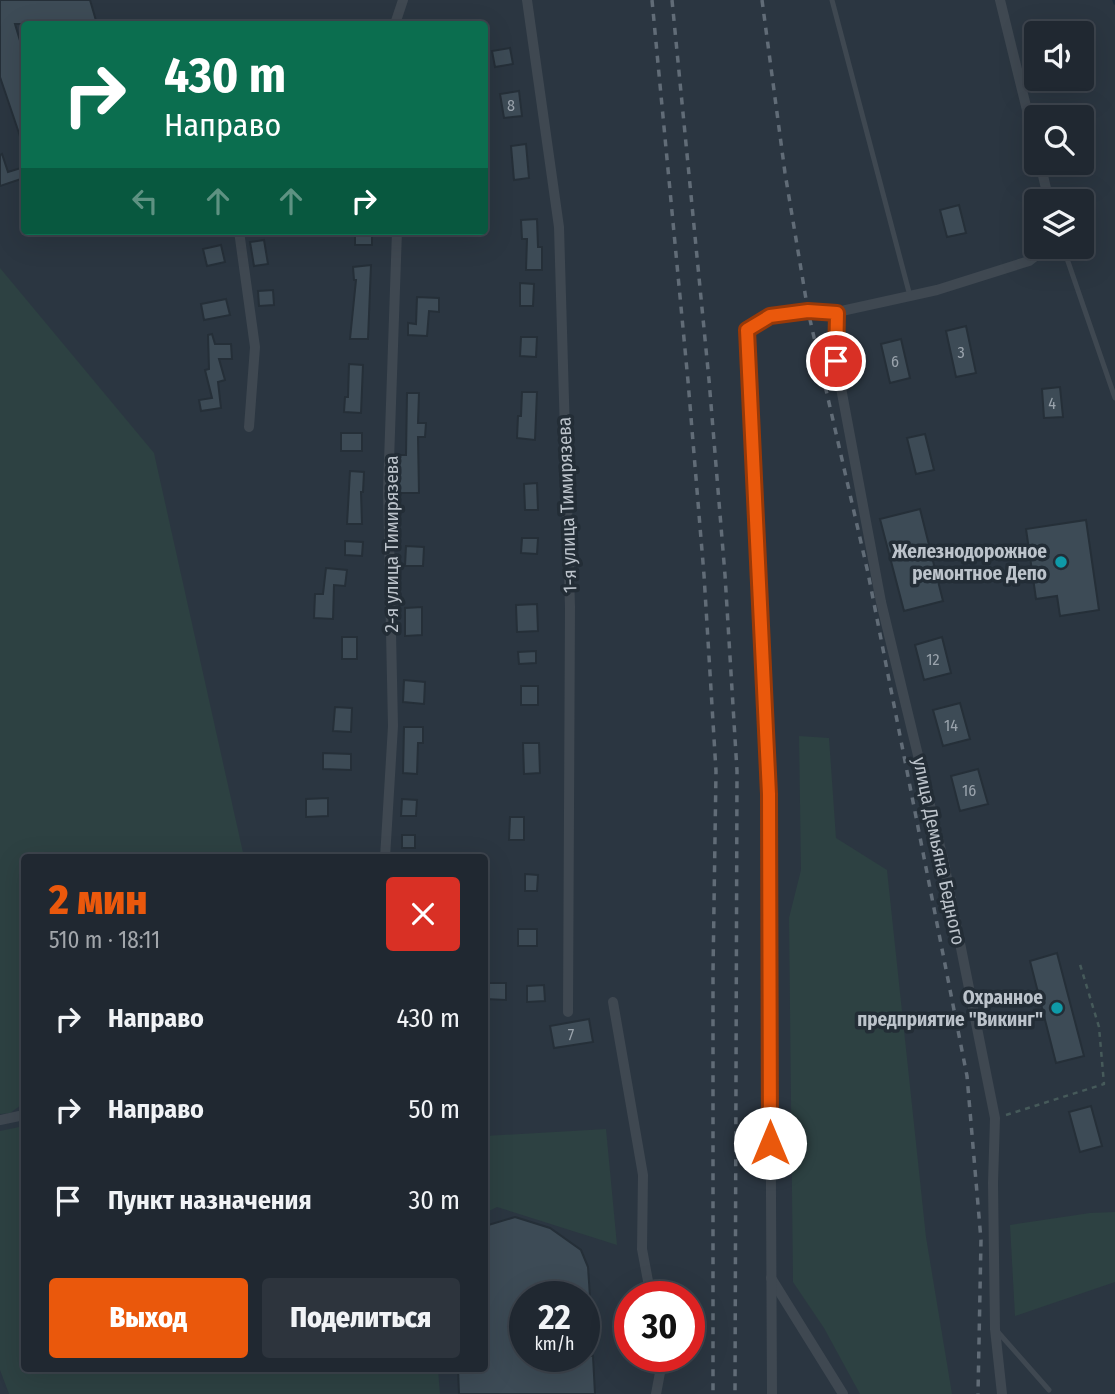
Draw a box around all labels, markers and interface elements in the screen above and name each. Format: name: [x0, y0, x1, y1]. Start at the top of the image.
map controls: [1024, 21, 1094, 259]
button: sound: [1024, 21, 1094, 91]
text: 430 m: [164, 46, 286, 105]
icon: right: [49, 49, 140, 140]
house number: 8: [507, 96, 515, 115]
button: search: [1024, 105, 1094, 175]
text: Направо: [164, 106, 281, 144]
icon: left: [126, 182, 164, 220]
icon: ahead: [199, 182, 237, 220]
icon: ahead: [272, 182, 310, 220]
icon: right: [345, 182, 383, 220]
button: layers: [1024, 189, 1094, 259]
pin: [806, 331, 866, 391]
icon: arrive: [817, 342, 855, 380]
house number: 3: [957, 343, 965, 362]
house number: 6: [891, 352, 899, 371]
house number: 4: [1048, 394, 1056, 413]
street label: 1-я улица Тимирязева: [552, 417, 582, 593]
street label: 2-я улица Тимирязева: [380, 455, 403, 633]
place label: Железнодорожное ремонтное Депо: [891, 540, 1047, 585]
marker: Железнодорожное ремонтное Депо: [1053, 554, 1069, 570]
house number: 12: [926, 650, 940, 669]
house number: 14: [944, 716, 958, 735]
street label: улица Демьяна Бедного: [908, 755, 970, 947]
house number: 16: [962, 781, 976, 800]
text: 2 мин: [49, 875, 148, 925]
button: close: [386, 877, 460, 951]
text: 510 m · 18:11: [49, 926, 160, 954]
place label: Охранное предприятие "Викинг": [857, 986, 1043, 1031]
icon: right: [49, 1000, 87, 1038]
marker: Охранное предприятие "Викинг": [1049, 1000, 1065, 1016]
text: Направо: [108, 1003, 204, 1034]
text: 430 m: [396, 1003, 460, 1034]
house number: 7: [568, 1025, 575, 1044]
icon: right: [49, 1091, 87, 1129]
text: Направо: [108, 1094, 204, 1125]
text: 50 m: [408, 1094, 460, 1125]
position arrow: [733, 1106, 807, 1180]
icon: arrive: [49, 1182, 87, 1220]
text: Пункт назначения: [108, 1185, 312, 1216]
text: 30 m: [409, 1185, 460, 1216]
button: Выход: [49, 1278, 248, 1358]
button: Поделиться: [262, 1278, 460, 1358]
speed limit sign: 30: [614, 1281, 705, 1372]
text: 22: [538, 1296, 571, 1338]
text: km/h: [534, 1333, 575, 1355]

